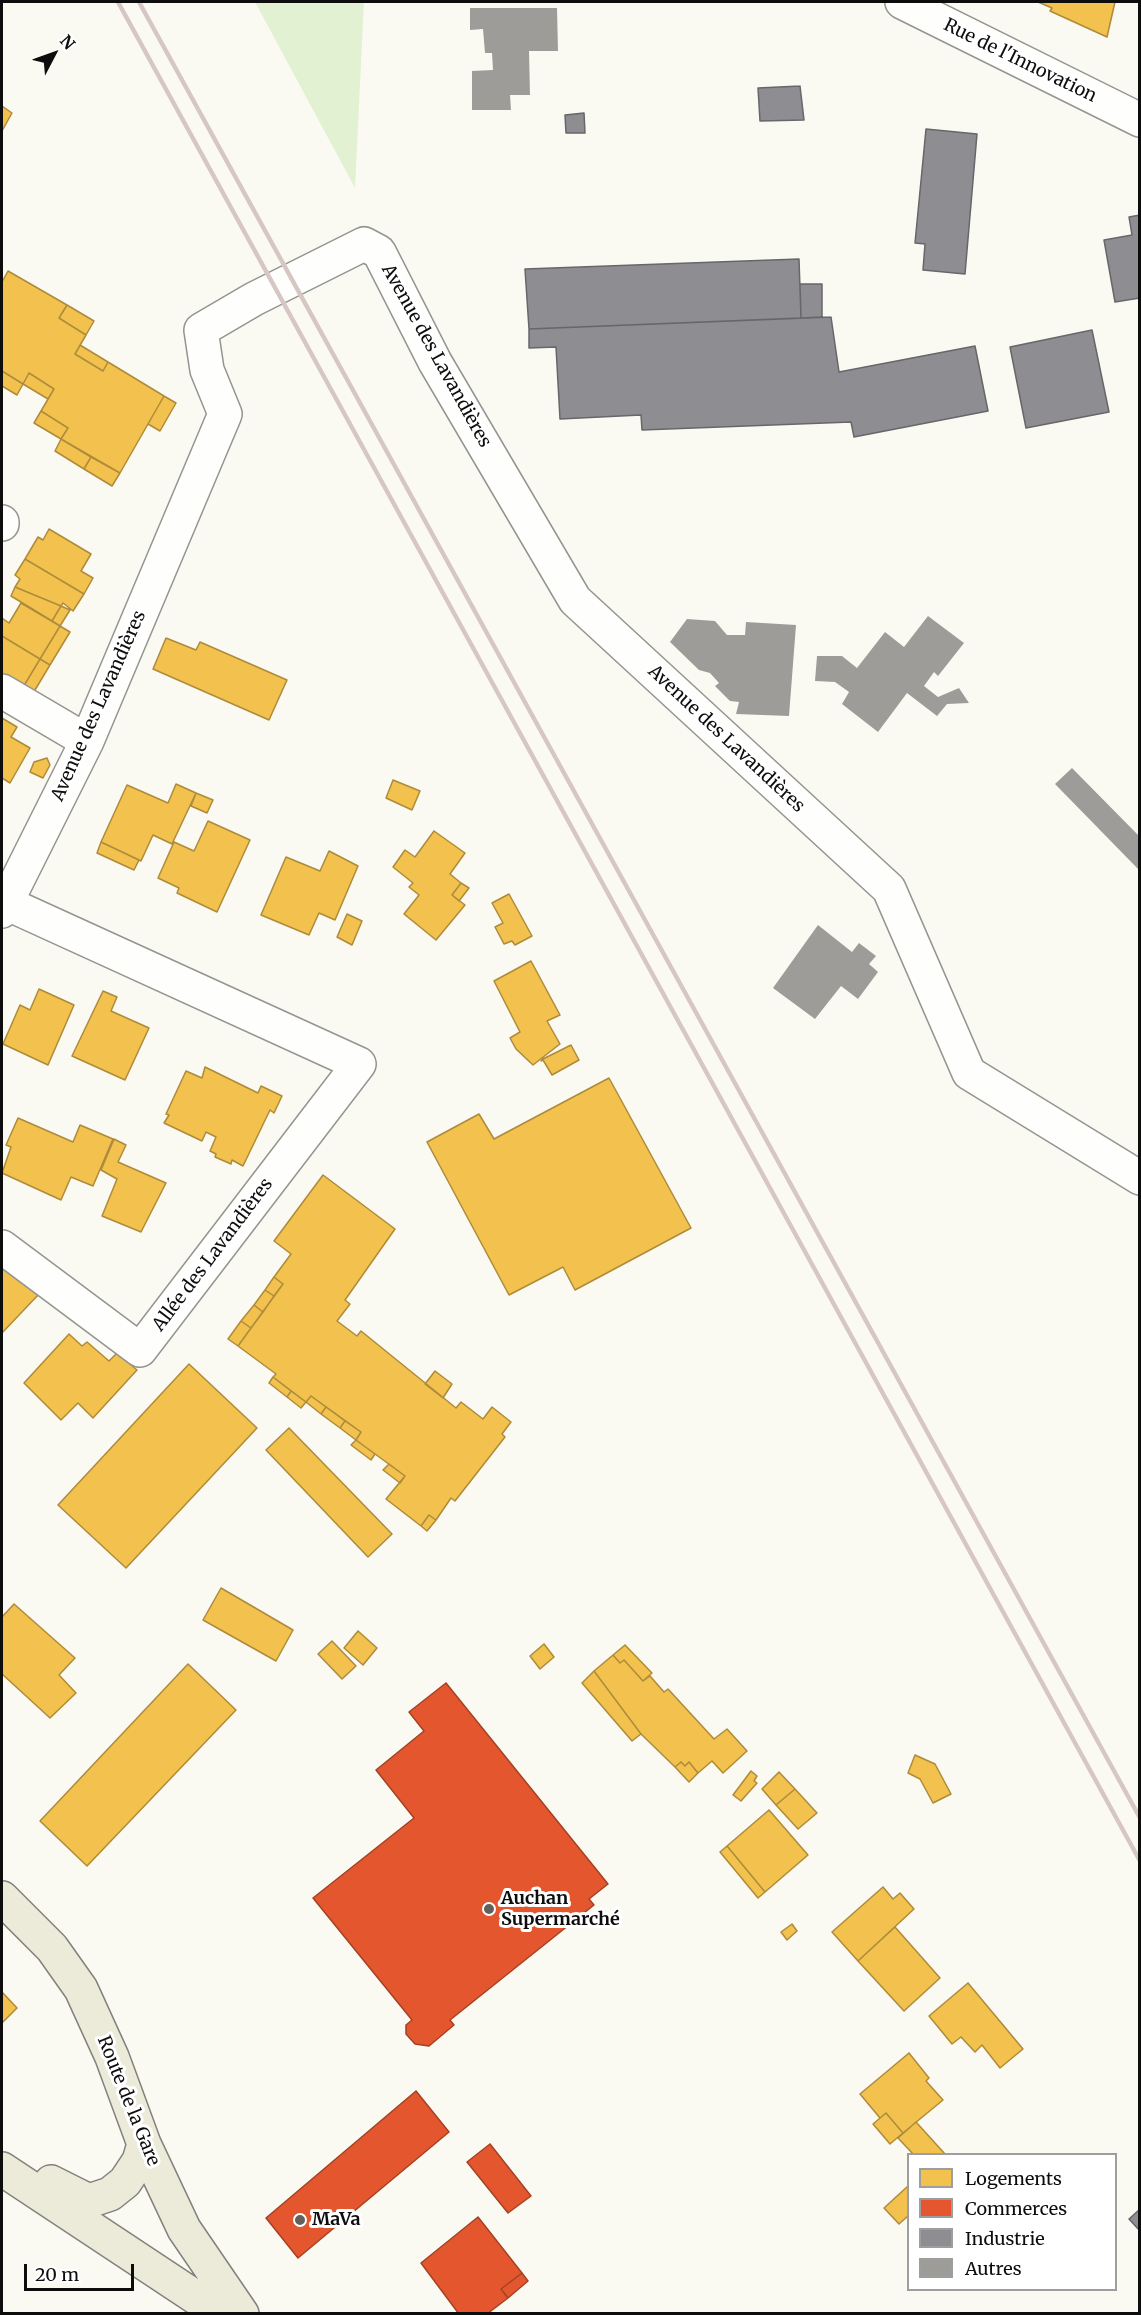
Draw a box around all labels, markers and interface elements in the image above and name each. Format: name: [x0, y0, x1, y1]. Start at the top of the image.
street label: Rue de l'Innovation: [940, 15, 1100, 107]
north arrow: [24, 24, 84, 84]
text: N: [56, 31, 79, 54]
street label: Avenue des Lavandières: [377, 261, 495, 451]
street label: Avenue des Lavandières: [47, 608, 151, 804]
street label: Avenue des Lavandières: [643, 661, 809, 817]
street label: Allée des Lavandières: [148, 1174, 278, 1336]
place label: Auchan Supermarché: [501, 1888, 620, 1930]
marker: Auchan Supermarché: [482, 1902, 496, 1916]
street label: Route de la Gare: [92, 2033, 164, 2169]
legend: [907, 2153, 1117, 2291]
text: Logements: [965, 2167, 1062, 2190]
text: Commerces: [965, 2197, 1067, 2220]
place label: MaVa: [312, 2209, 360, 2231]
marker: MaVa: [293, 2213, 307, 2227]
text: Industrie: [965, 2227, 1045, 2250]
scale bar: [27, 2252, 136, 2290]
text: Autres: [965, 2257, 1022, 2280]
text: 20 m: [35, 2263, 79, 2286]

